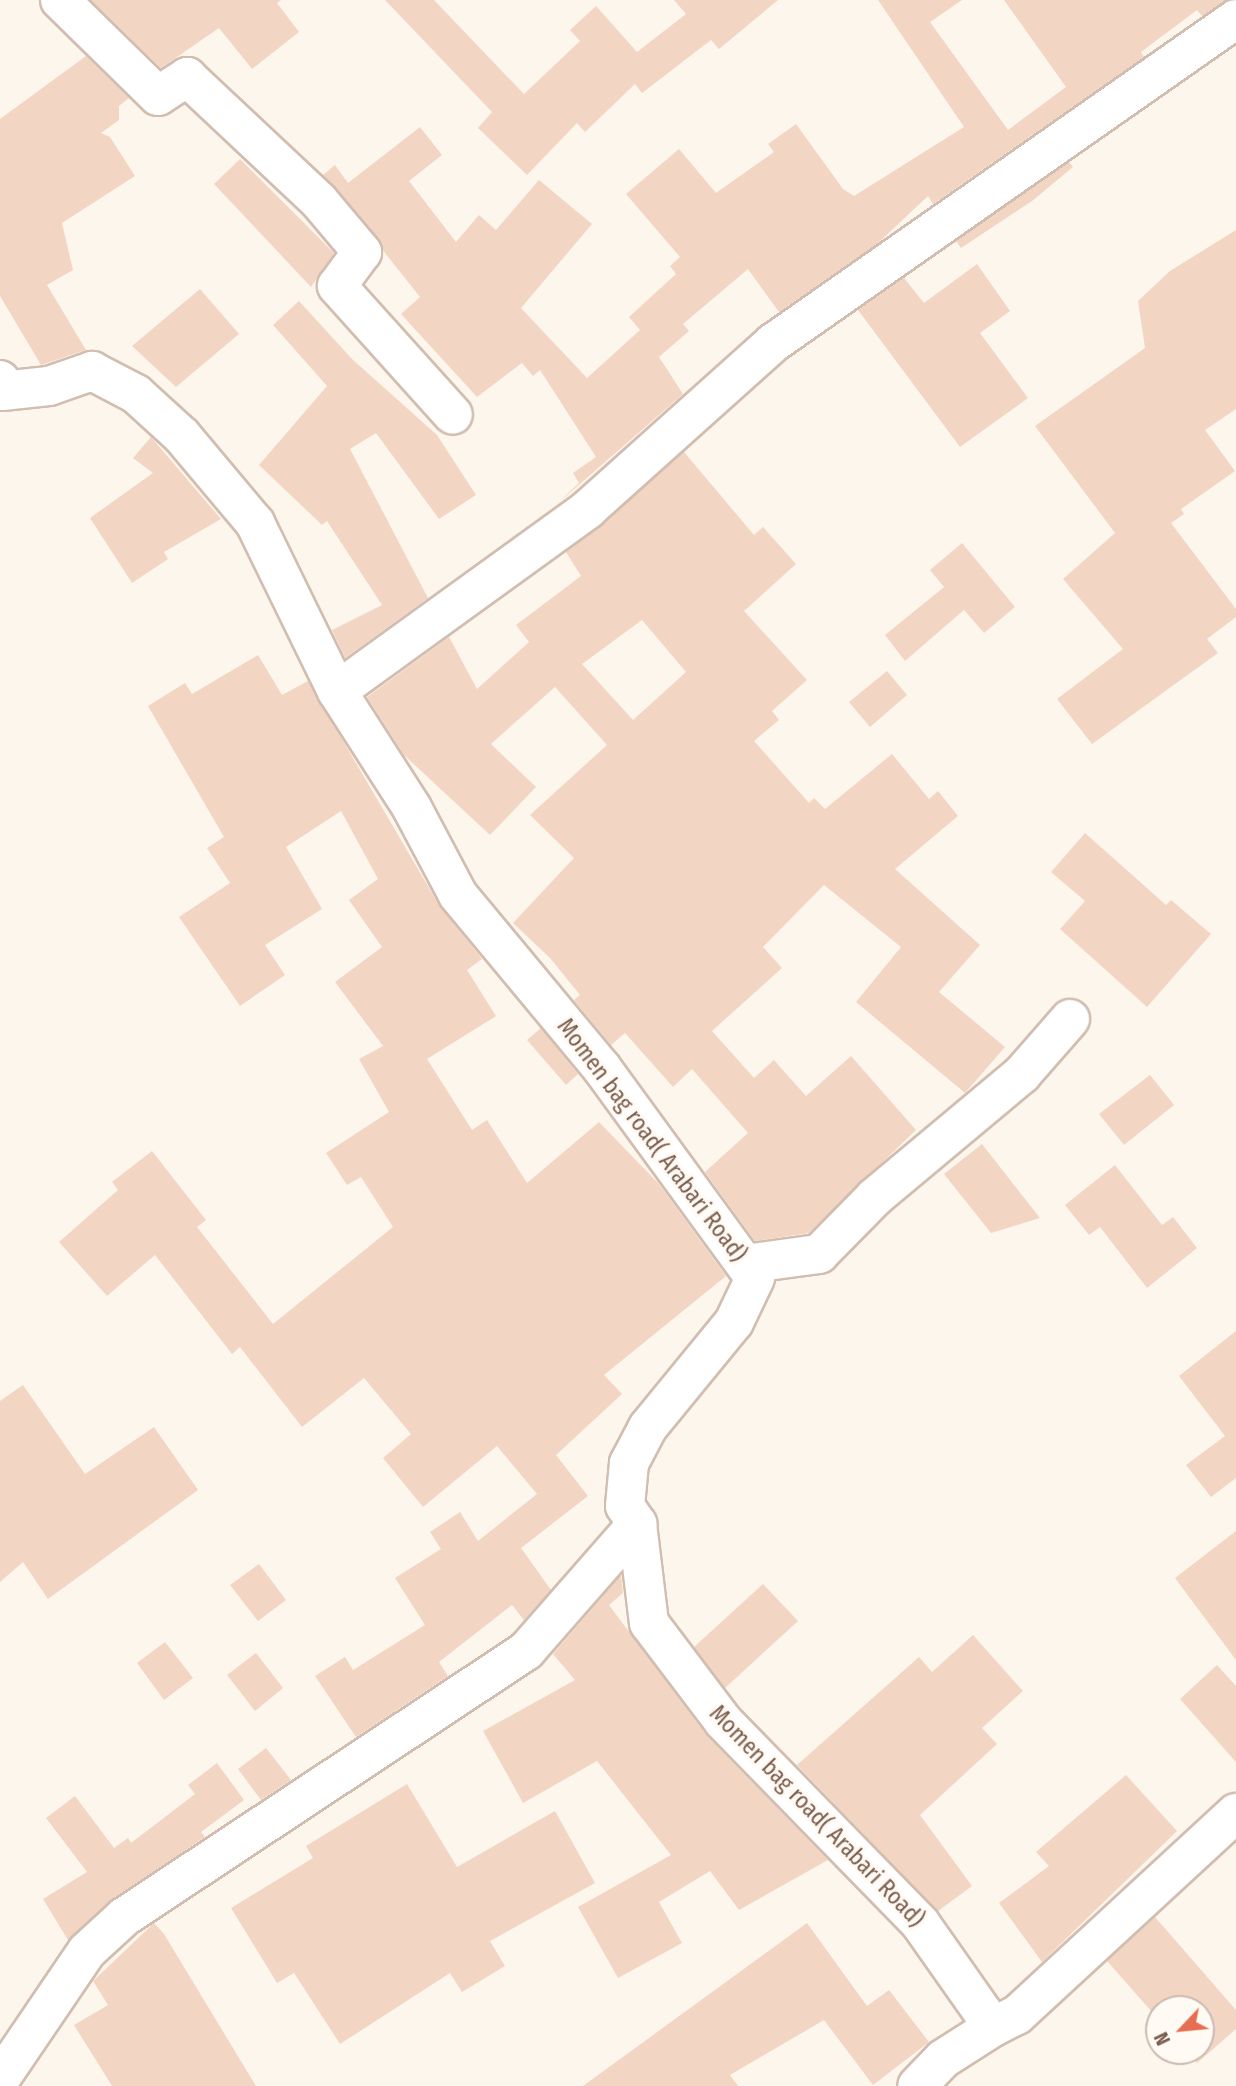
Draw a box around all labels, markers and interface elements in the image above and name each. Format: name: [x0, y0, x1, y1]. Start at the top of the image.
street label: Momen bag road( Arabari Road): [552, 1013, 752, 1267]
street label: Momen bag road( Arabari Road): [704, 1700, 930, 1932]
north arrow: [1145, 1995, 1215, 2065]
text: N: [1150, 2028, 1175, 2049]

